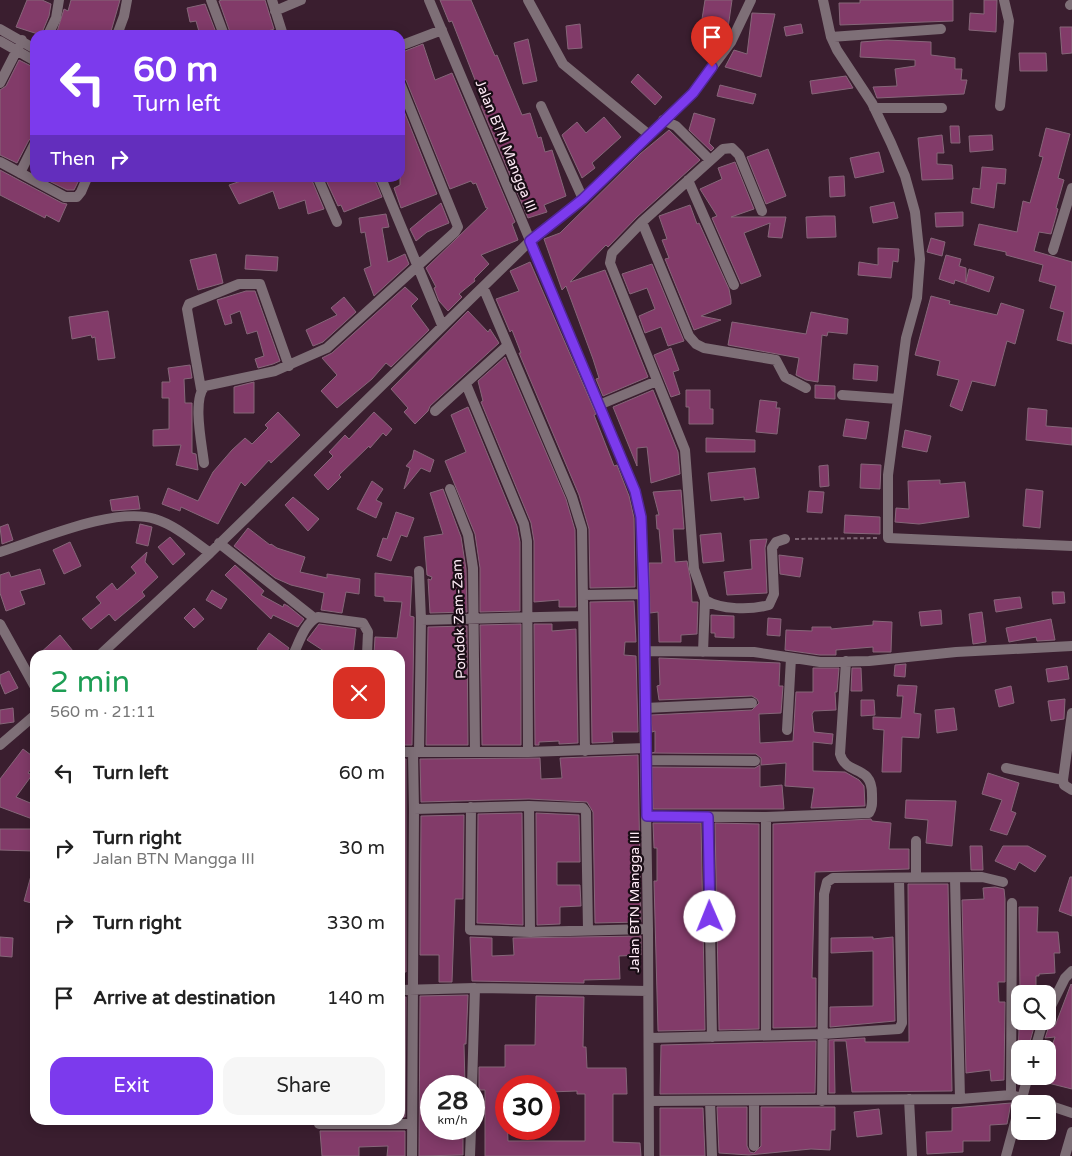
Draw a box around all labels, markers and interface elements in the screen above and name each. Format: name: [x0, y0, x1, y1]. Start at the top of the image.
pin: [691, 16, 733, 67]
icon: arrive: [698, 23, 726, 51]
text: 60 m: [133, 49, 218, 91]
icon: left: [50, 50, 115, 115]
street label: Jalan BTN Mangga III: [472, 77, 540, 215]
text: Turn left: [133, 91, 221, 117]
icon: right: [105, 145, 133, 173]
text: Then: [50, 148, 95, 170]
street label: Pondok Zam-Zam: [448, 559, 470, 679]
text: 2 min: [50, 664, 130, 701]
button: close: [333, 667, 385, 719]
text: 560 m · 21:11: [50, 702, 156, 722]
icon: left: [50, 759, 78, 787]
text: Turn left: [93, 762, 169, 784]
text: 60 m: [339, 762, 385, 784]
text: Turn right: [93, 827, 181, 849]
street label: Jalan BTN Mangga III: [626, 831, 643, 973]
icon: right: [50, 834, 78, 862]
text: 30 m: [339, 837, 385, 859]
text: Jalan BTN Mangga III: [93, 849, 255, 869]
position arrow: [683, 890, 735, 942]
icon: right: [50, 909, 78, 937]
text: Turn right: [93, 912, 181, 934]
text: 330 m: [327, 912, 385, 934]
icon: arrive: [50, 984, 78, 1012]
map controls: [1011, 985, 1056, 1140]
button: search: [1011, 985, 1056, 1030]
text: Arrive at destination: [93, 987, 276, 1009]
text: 140 m: [327, 987, 385, 1009]
button: +: [1011, 1040, 1056, 1085]
button: Exit: [50, 1057, 213, 1115]
button: Share: [223, 1057, 385, 1115]
speed limit sign: 30: [495, 1075, 560, 1140]
text: 28: [437, 1086, 468, 1116]
button: −: [1011, 1095, 1056, 1140]
text: km/h: [437, 1113, 468, 1127]

